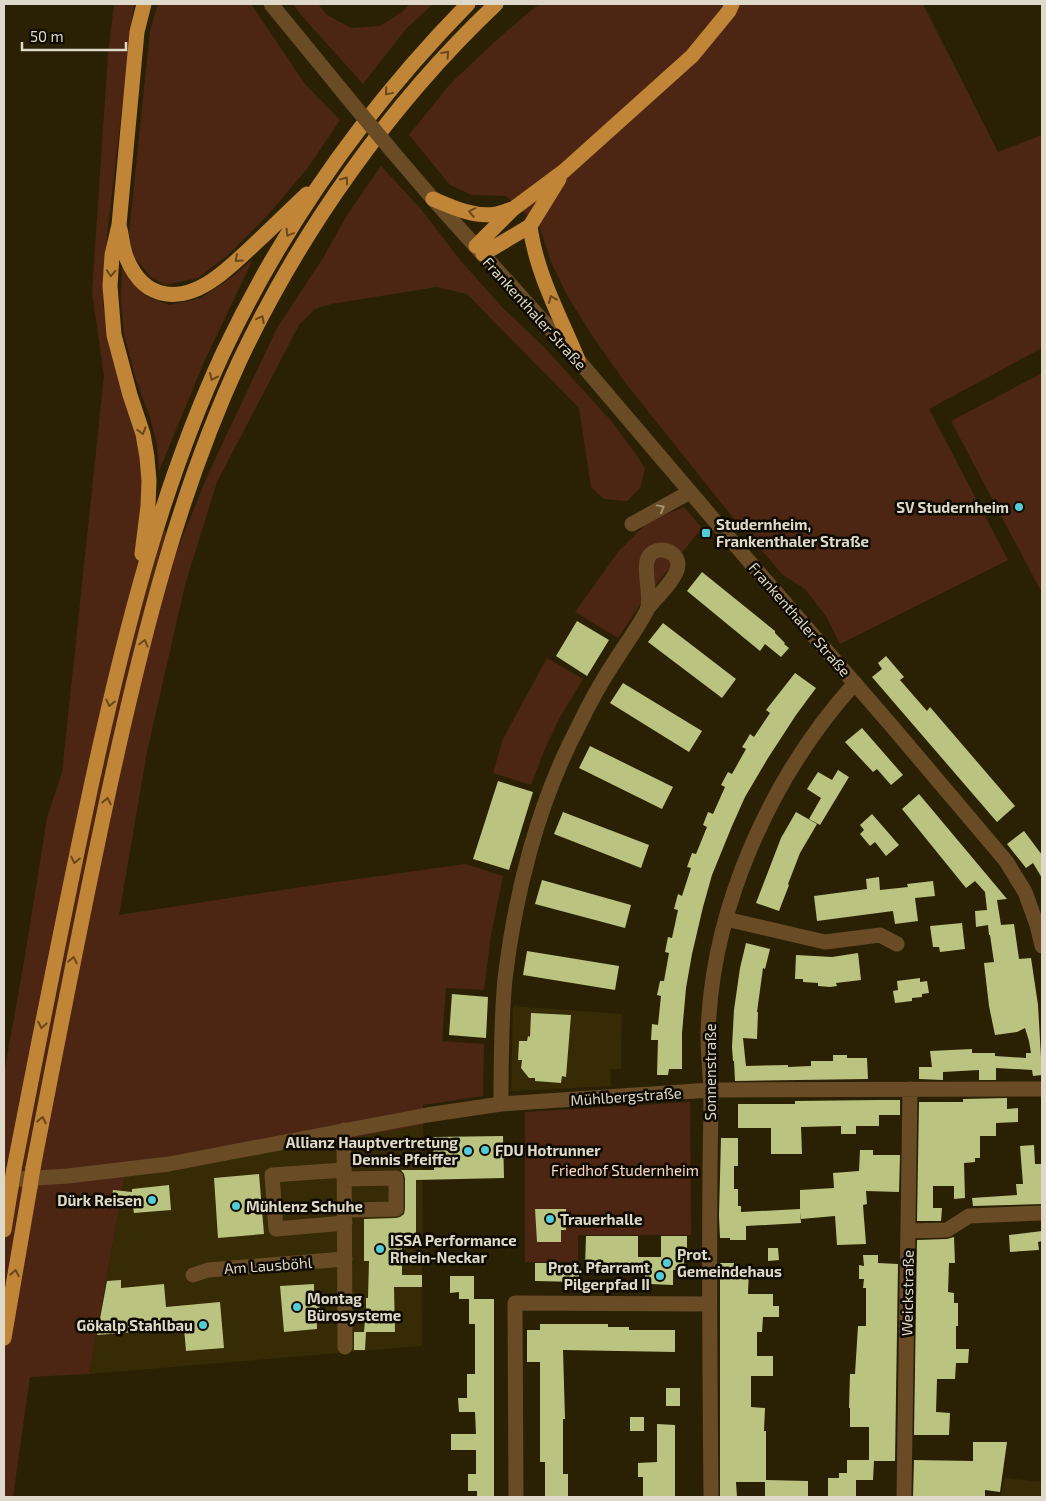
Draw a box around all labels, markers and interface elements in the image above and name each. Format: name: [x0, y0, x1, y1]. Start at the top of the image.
scale bar: [22, 20, 126, 52]
text: 50 m: [30, 27, 64, 45]
one-way arrow: [441, 50, 450, 59]
one-way arrow: [386, 86, 394, 95]
one-way arrow: [339, 176, 348, 186]
one-way arrow: [468, 207, 477, 218]
one-way arrow: [285, 228, 295, 237]
one-way arrow: [235, 253, 244, 262]
street label: Frankenthaler Straße: [480, 253, 590, 373]
one-way arrow: [105, 269, 116, 277]
one-way arrow: [548, 295, 559, 304]
one-way arrow: [255, 315, 265, 324]
one-way arrow: [209, 372, 220, 381]
one-way arrow: [136, 426, 146, 435]
place label: SV Studernheim: [896, 498, 1009, 516]
marker: SV Studernheim: [1013, 501, 1025, 513]
one-way arrow: [656, 504, 665, 514]
place label: Studernheim, Frankenthaler Straße: [716, 515, 869, 550]
marker: Studernheim, Frankenthaler Straße: [700, 527, 712, 539]
street label: Frankenthaler Straße: [745, 558, 855, 680]
one-way arrow: [138, 640, 148, 648]
one-way arrow: [105, 698, 116, 707]
one-way arrow: [101, 797, 111, 806]
one-way arrow: [71, 856, 81, 864]
one-way arrow: [68, 956, 78, 965]
one-way arrow: [37, 1021, 48, 1029]
street label: Sonnenstraße: [701, 1024, 719, 1120]
street label: Mühlbergstraße: [570, 1083, 682, 1109]
one-way arrow: [37, 1115, 47, 1124]
place label: Allianz Hauptvertretung Dennis Pfeiffer: [286, 1133, 459, 1168]
place label: FDU Hotrunner: [495, 1141, 601, 1159]
marker: FDU Hotrunner: [479, 1144, 491, 1156]
marker: Allianz Hauptvertretung Dennis Pfeiffer: [462, 1145, 474, 1157]
park label: Friedhof Studernheim: [551, 1161, 699, 1179]
place label: Dürk Reisen: [57, 1191, 142, 1209]
marker: Dürk Reisen: [146, 1194, 158, 1206]
place label: Mühlenz Schuhe: [246, 1197, 363, 1215]
marker: Mühlenz Schuhe: [230, 1200, 242, 1212]
place label: Trauerhalle: [560, 1210, 642, 1228]
marker: Trauerhalle: [544, 1213, 556, 1225]
place label: ISSA Performance Rhein-Neckar: [390, 1231, 517, 1266]
marker: ISSA Performance Rhein-Neckar: [374, 1243, 386, 1255]
place label: Prot. Gemeindehaus: [677, 1245, 782, 1280]
street label: Weickstraße: [897, 1250, 917, 1336]
street label: Am Lausböhl: [223, 1253, 313, 1277]
marker: Prot. Gemeindehaus: [661, 1257, 673, 1269]
place label: Prot. Pfarramt Pilgerpfad II: [548, 1258, 650, 1293]
one-way arrow: [9, 1268, 19, 1277]
marker: Prot. Pfarramt Pilgerpfad II: [654, 1270, 666, 1282]
place label: Montag Bürosysteme: [307, 1289, 401, 1325]
marker: Montag Bürosysteme: [291, 1301, 303, 1313]
place label: Gökalp Stahlbau: [77, 1316, 193, 1334]
marker: Gökalp Stahlbau: [197, 1319, 209, 1331]

